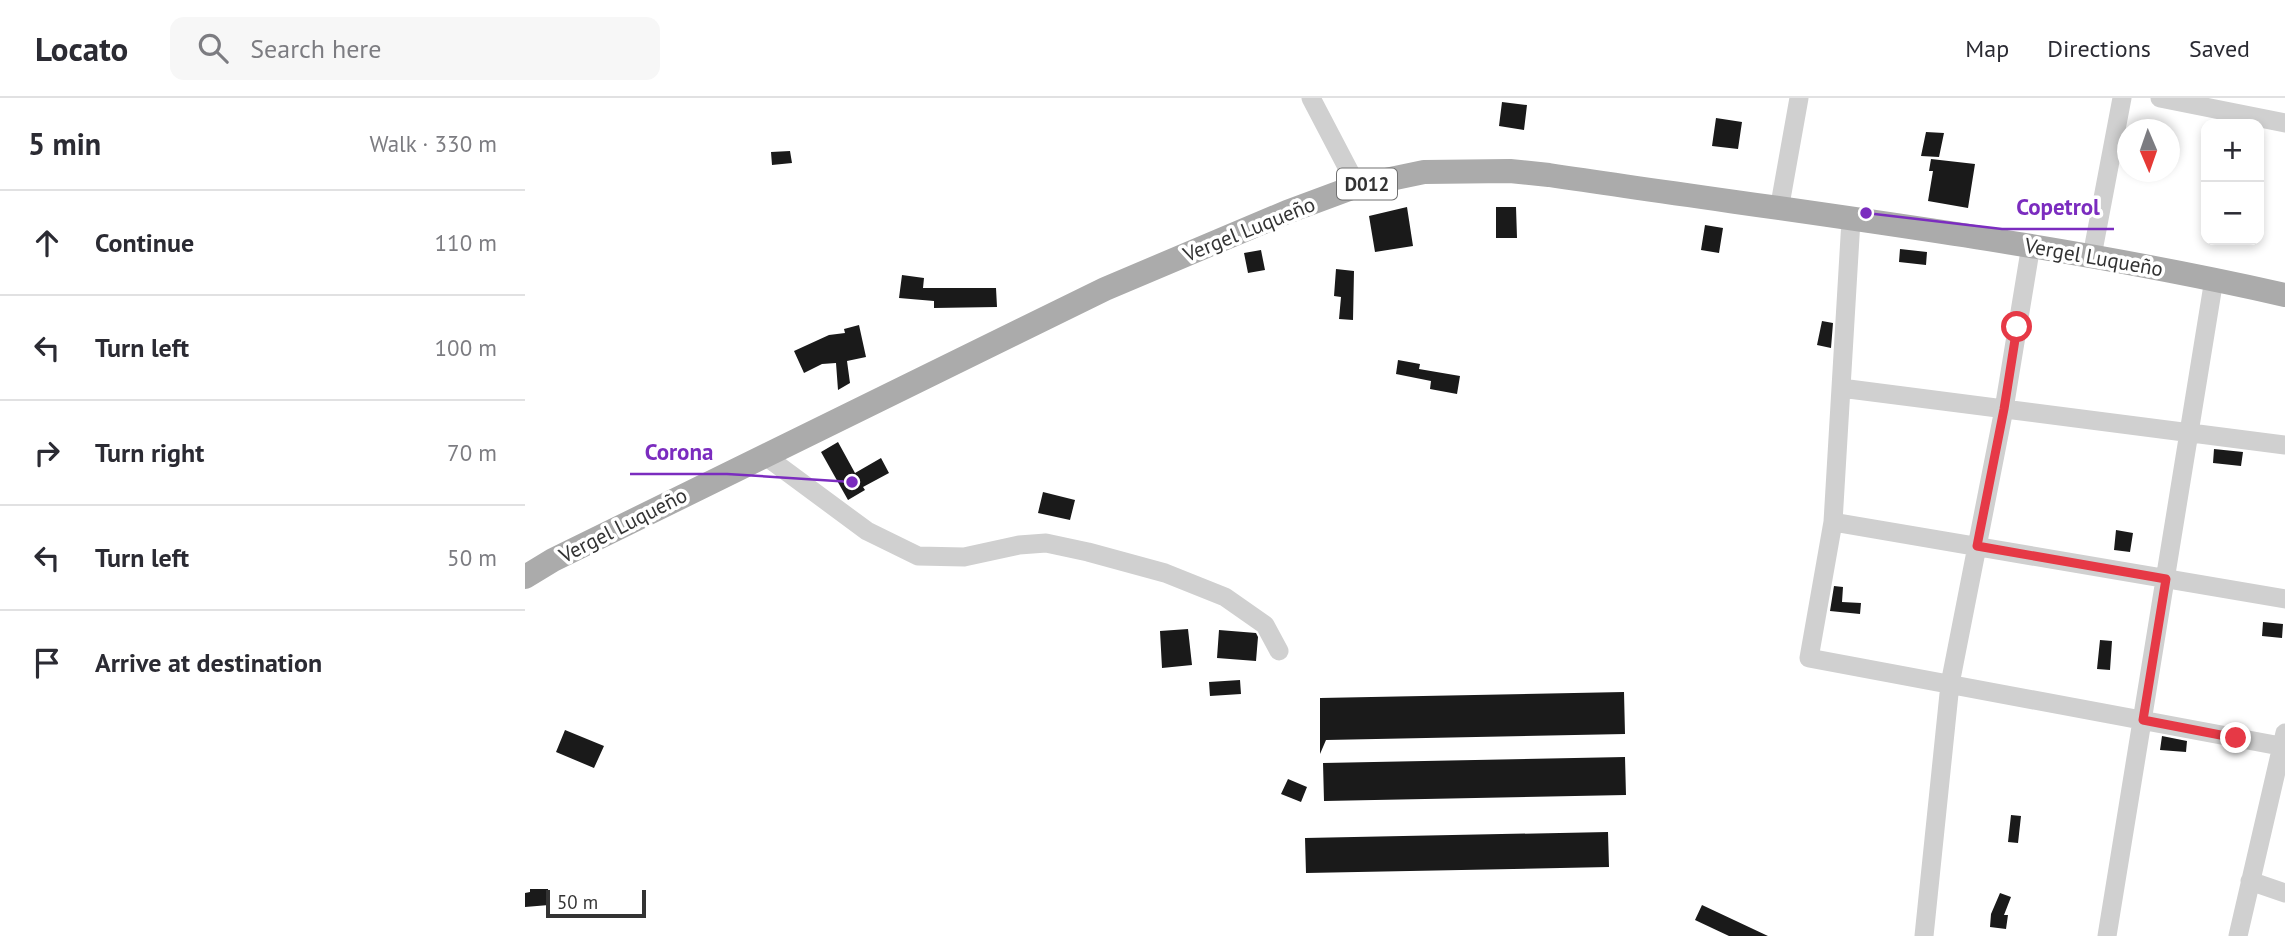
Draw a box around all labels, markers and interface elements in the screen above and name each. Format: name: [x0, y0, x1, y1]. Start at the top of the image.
search box: [170, 17, 660, 80]
text: Locato: [35, 27, 128, 70]
icon: search: [194, 29, 232, 67]
text: Search here: [250, 32, 381, 65]
text: Map: [1965, 33, 2009, 64]
text: Directions: [2047, 33, 2151, 64]
text: Saved: [2189, 33, 2250, 64]
north arrow: [2117, 119, 2180, 182]
map controls: [2201, 119, 2264, 245]
button: +: [2201, 119, 2264, 182]
text: 5 min: [28, 124, 101, 163]
text: Walk · 330 m: [370, 129, 497, 158]
road number: D012: [1337, 169, 1397, 200]
button: −: [2201, 182, 2264, 245]
callout: Copetrol: [2002, 185, 2114, 229]
street label: Vergel Luqueño: [1178, 190, 1319, 268]
text: Copetrol: [2016, 192, 2100, 221]
icon: ahead: [28, 224, 66, 262]
text: Continue: [95, 226, 194, 259]
text: 110 m: [435, 228, 497, 257]
street label: Vergel Luqueño: [2022, 231, 2165, 282]
route start: [2001, 311, 2032, 342]
icon: left: [28, 329, 66, 367]
text: Turn left: [95, 331, 189, 364]
text: 100 m: [435, 333, 497, 362]
callout: Corona: [630, 430, 727, 474]
icon: right: [28, 434, 66, 472]
text: Turn right: [95, 436, 204, 469]
text: Corona: [645, 437, 713, 466]
text: 70 m: [447, 438, 497, 467]
street label: Vergel Luqueño: [554, 481, 691, 569]
icon: left: [28, 539, 66, 577]
text: Turn left: [95, 541, 189, 574]
text: 50 m: [447, 543, 497, 572]
icon: arrive: [28, 644, 66, 682]
text: Arrive at destination: [95, 646, 322, 679]
route end: [2220, 722, 2251, 753]
scale bar: [546, 887, 646, 919]
text: 50 m: [557, 890, 598, 914]

